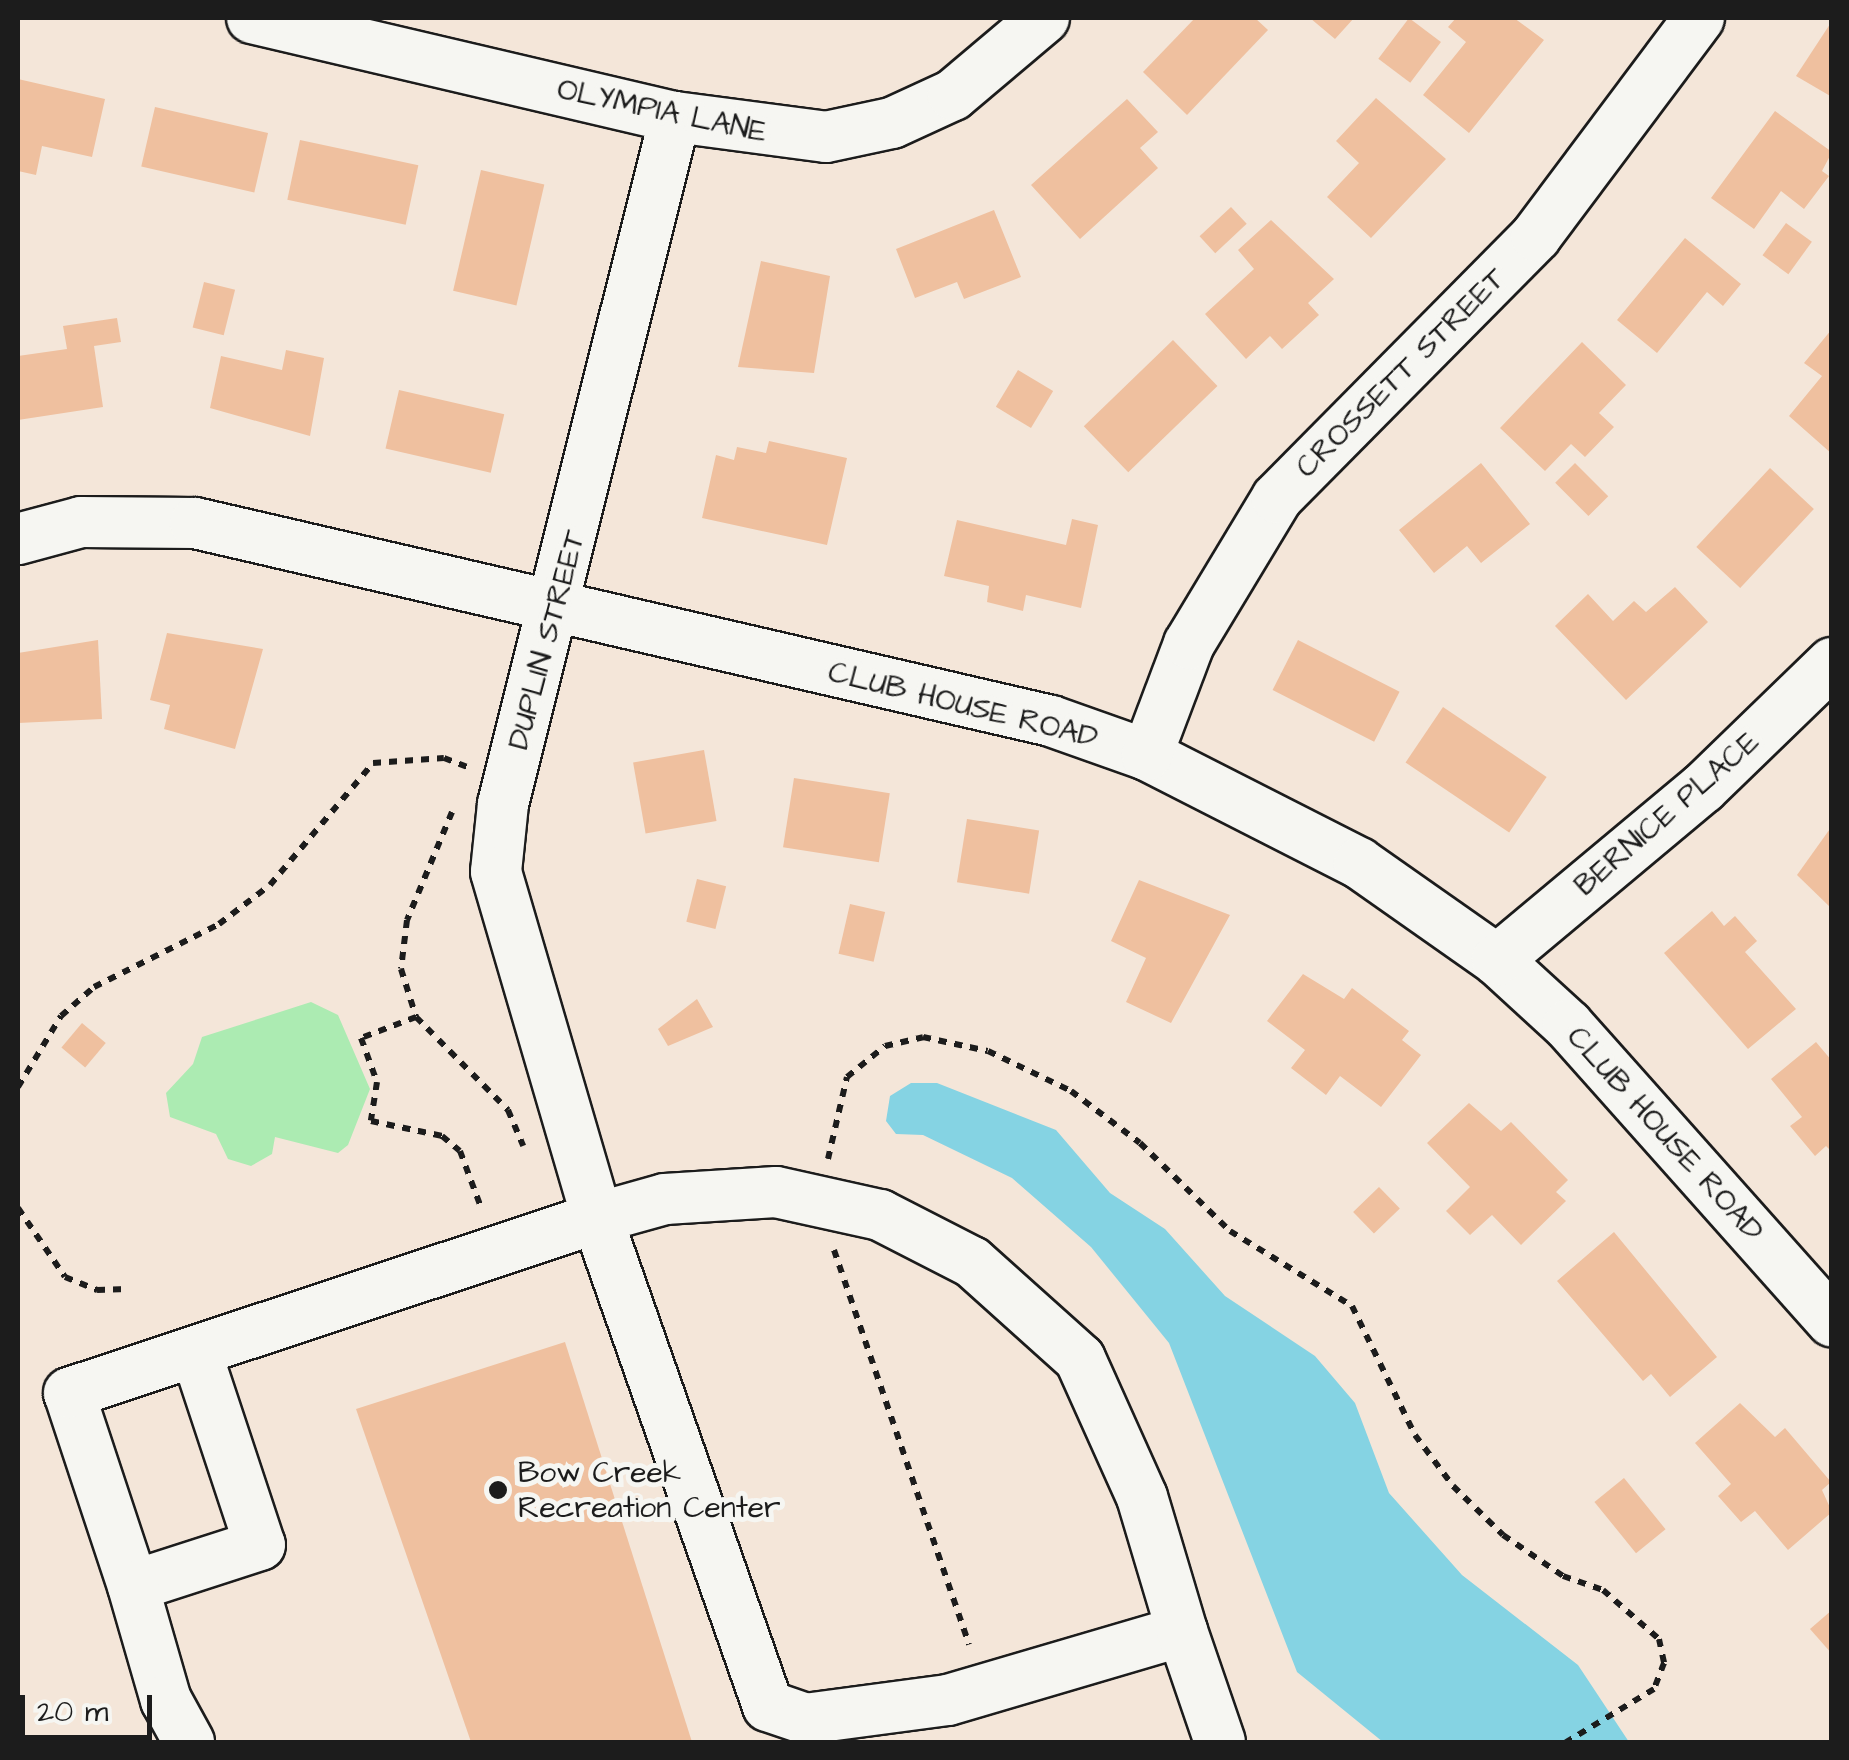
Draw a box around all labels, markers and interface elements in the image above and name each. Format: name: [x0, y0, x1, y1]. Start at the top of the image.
street label: OLYMPIA LANE: [554, 71, 770, 151]
street label: CROSSETT STREET: [1289, 261, 1513, 485]
street label: DUPLIN STREET: [500, 527, 594, 753]
street label: CLUB HOUSE ROAD: [825, 654, 1101, 756]
street label: BERNICE PLACE: [1567, 724, 1767, 904]
street label: CLUB HOUSE ROAD: [1559, 1019, 1771, 1249]
place label: Bow Creek Recreation Center: [518, 1455, 781, 1526]
marker: Bow Creek Recreation Center: [487, 1479, 509, 1501]
scale bar: [25, 1675, 158, 1737]
text: 20 m: [37, 1691, 108, 1733]

